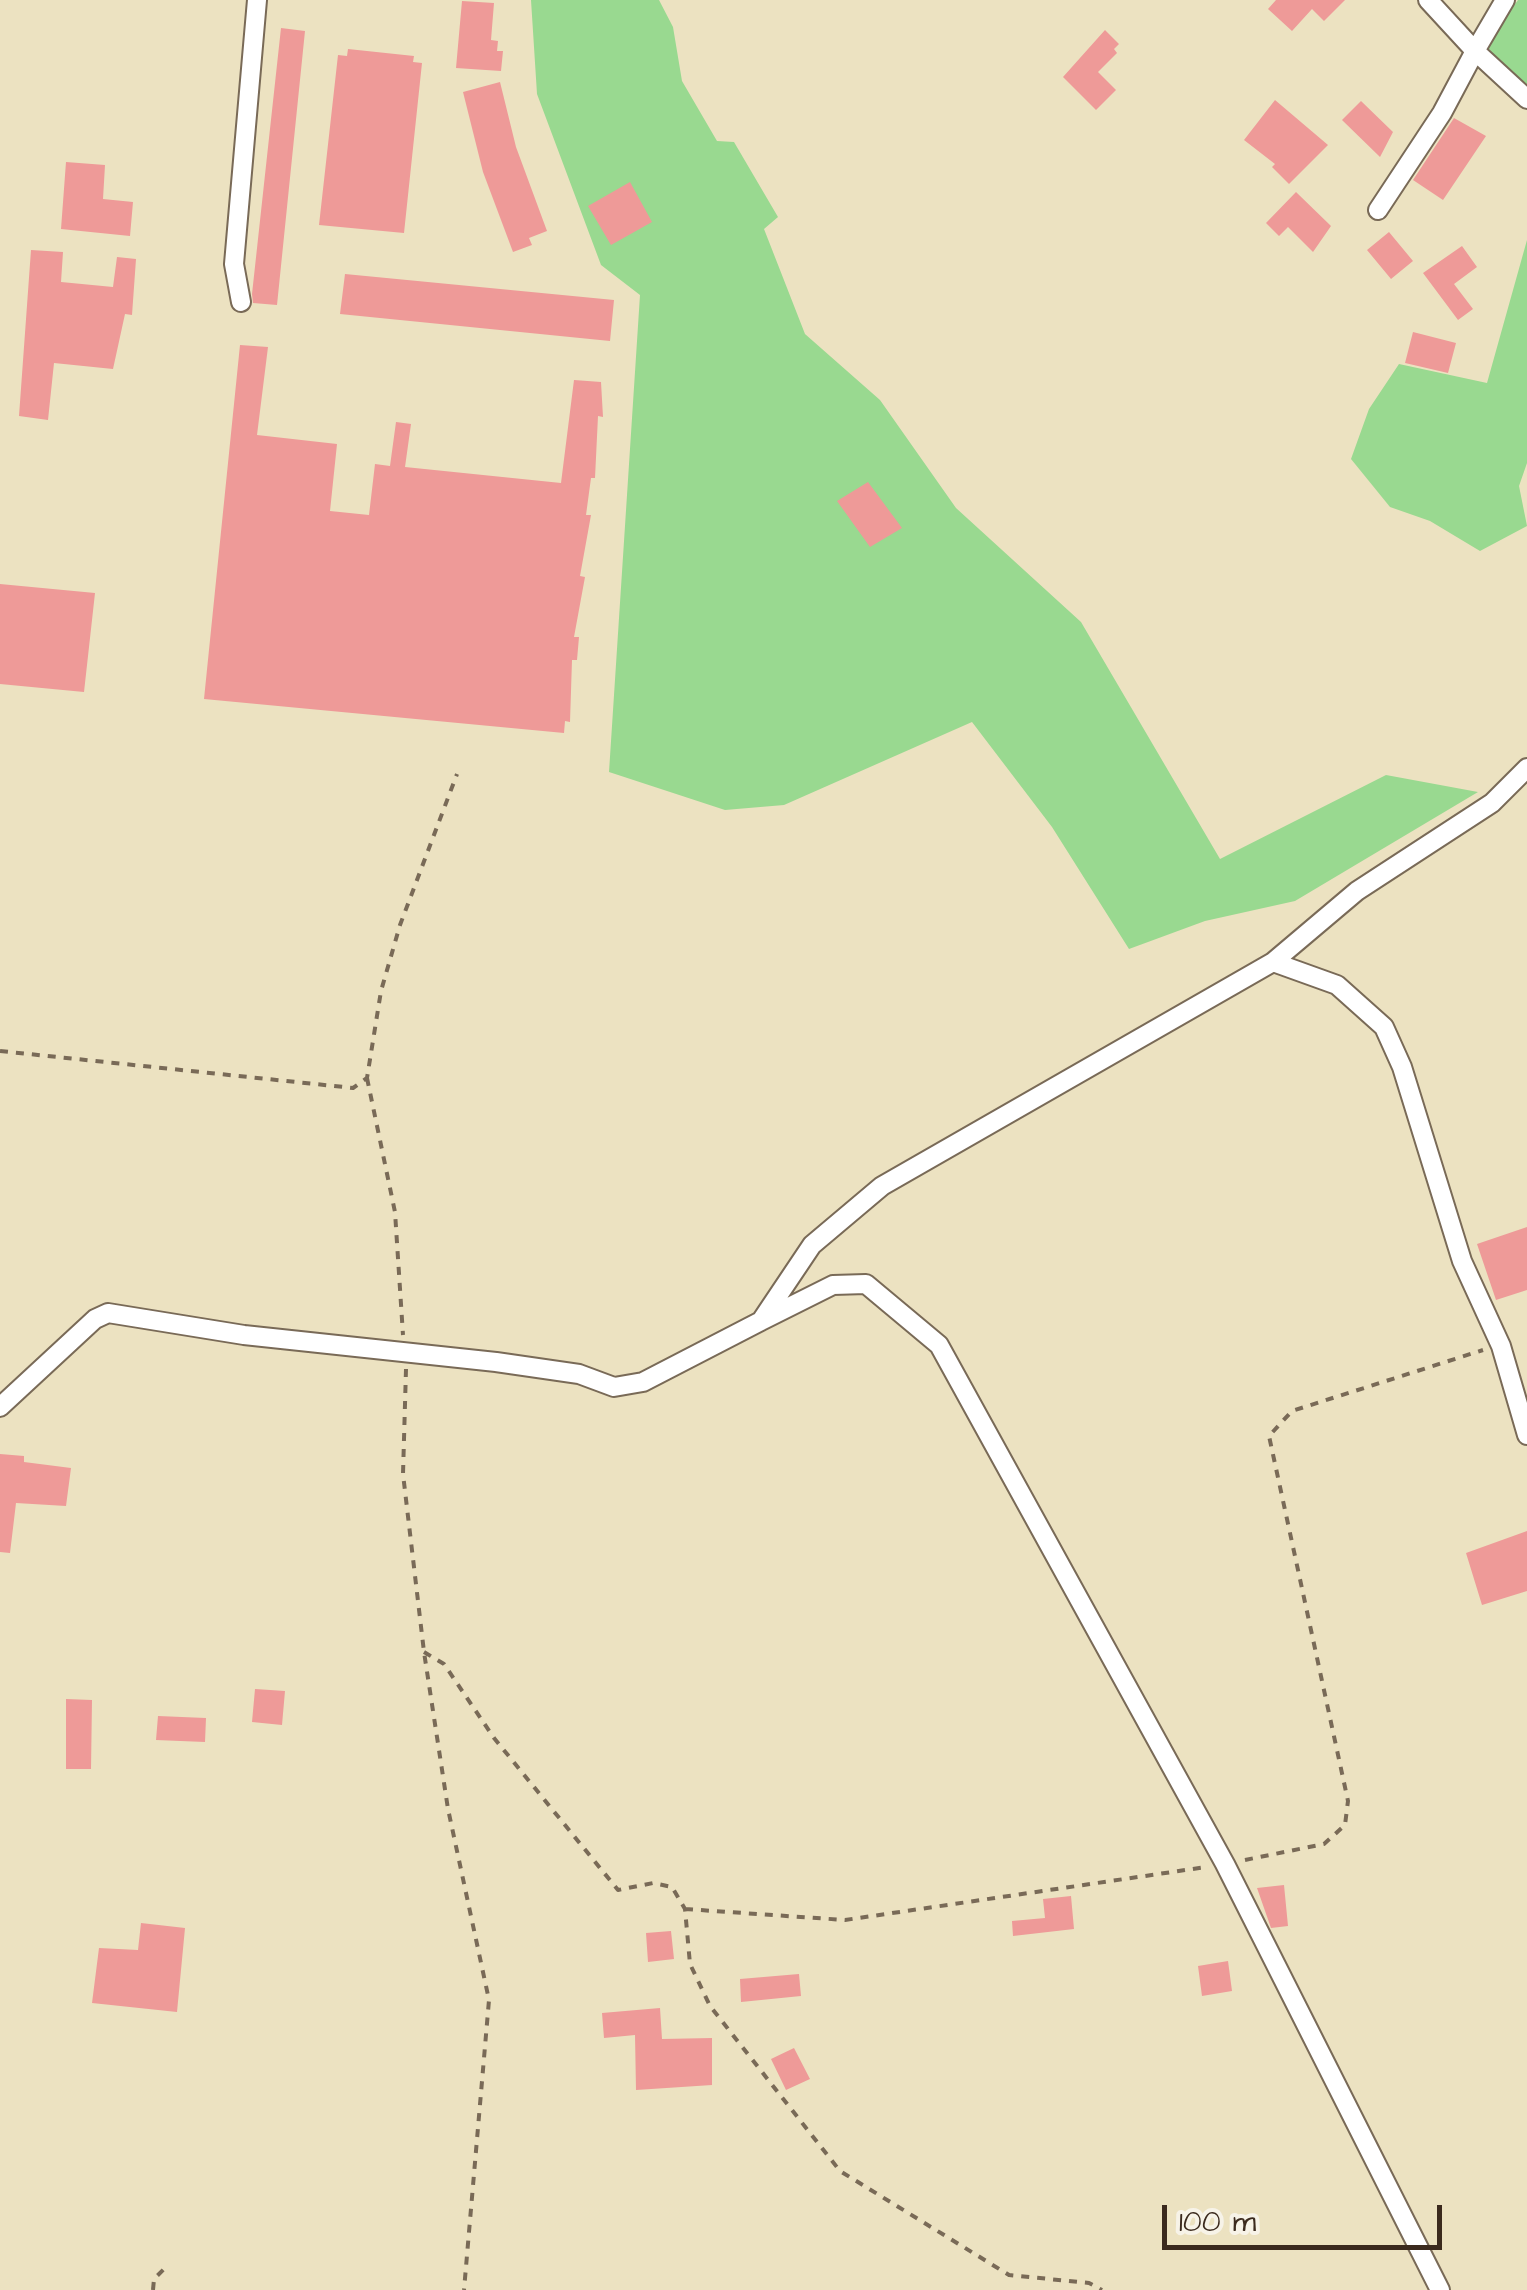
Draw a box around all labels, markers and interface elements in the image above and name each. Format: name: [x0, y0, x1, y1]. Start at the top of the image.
scale bar: [1167, 2185, 1447, 2247]
text: 100 m: [1179, 2201, 1256, 2243]

